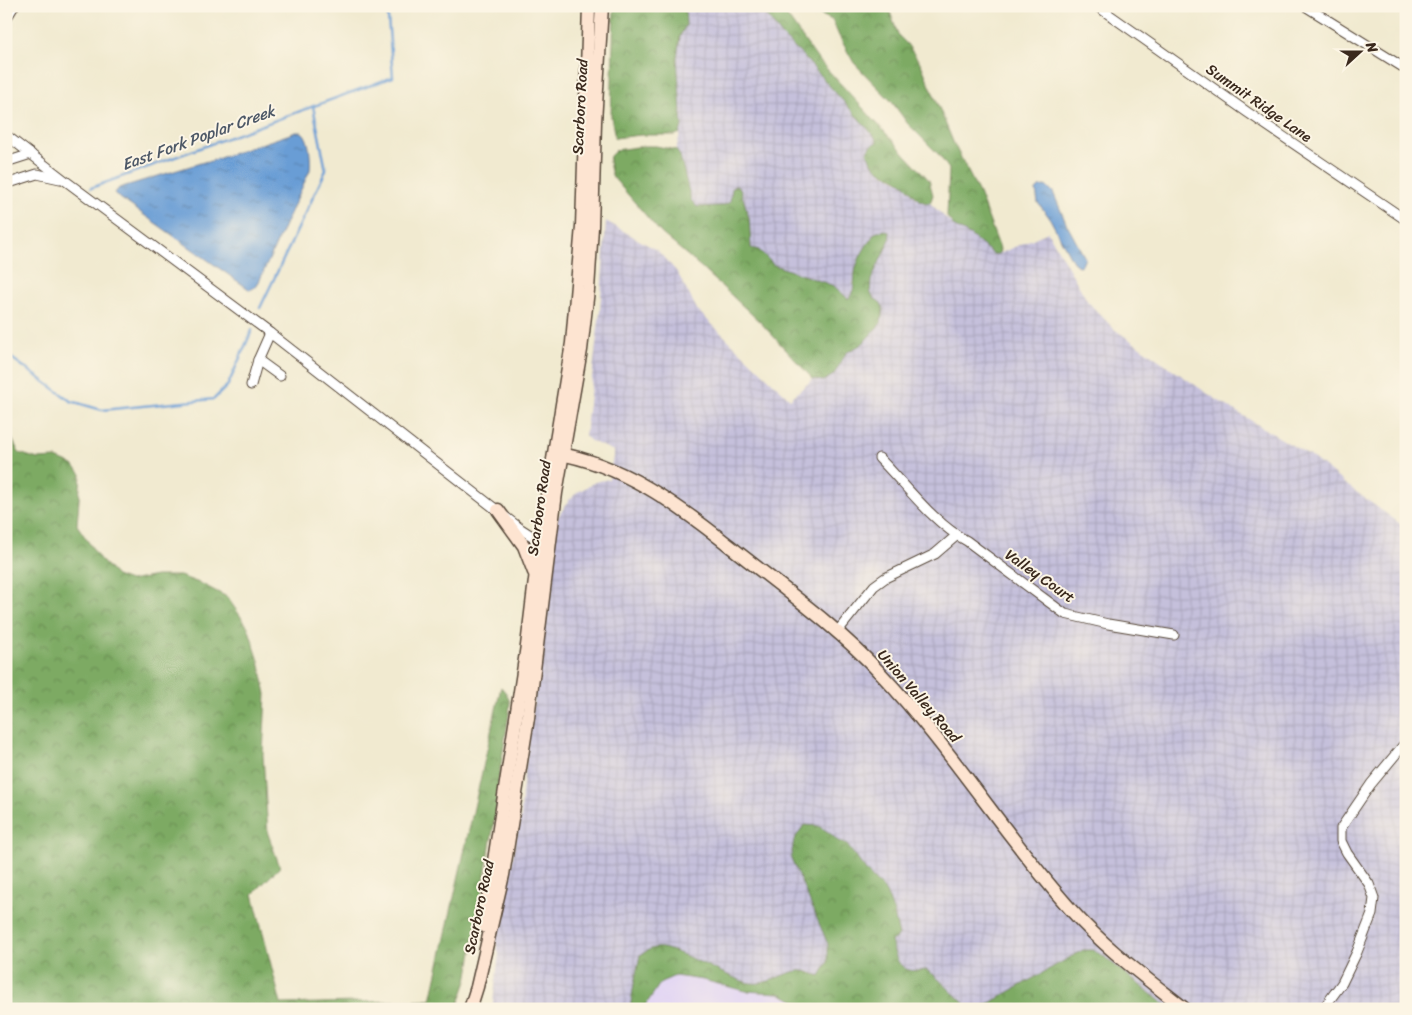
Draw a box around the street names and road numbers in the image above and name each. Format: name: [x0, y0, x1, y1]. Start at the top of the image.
street label: Scarboro Road: [565, 57, 596, 156]
street label: Summit Ridge Lane: [1200, 57, 1318, 149]
street label: Scarboro Road: [519, 458, 559, 557]
street label: Valley Court: [999, 542, 1081, 610]
street label: Union Valley Road: [871, 643, 968, 750]
street label: Scarboro Road: [456, 856, 502, 957]

